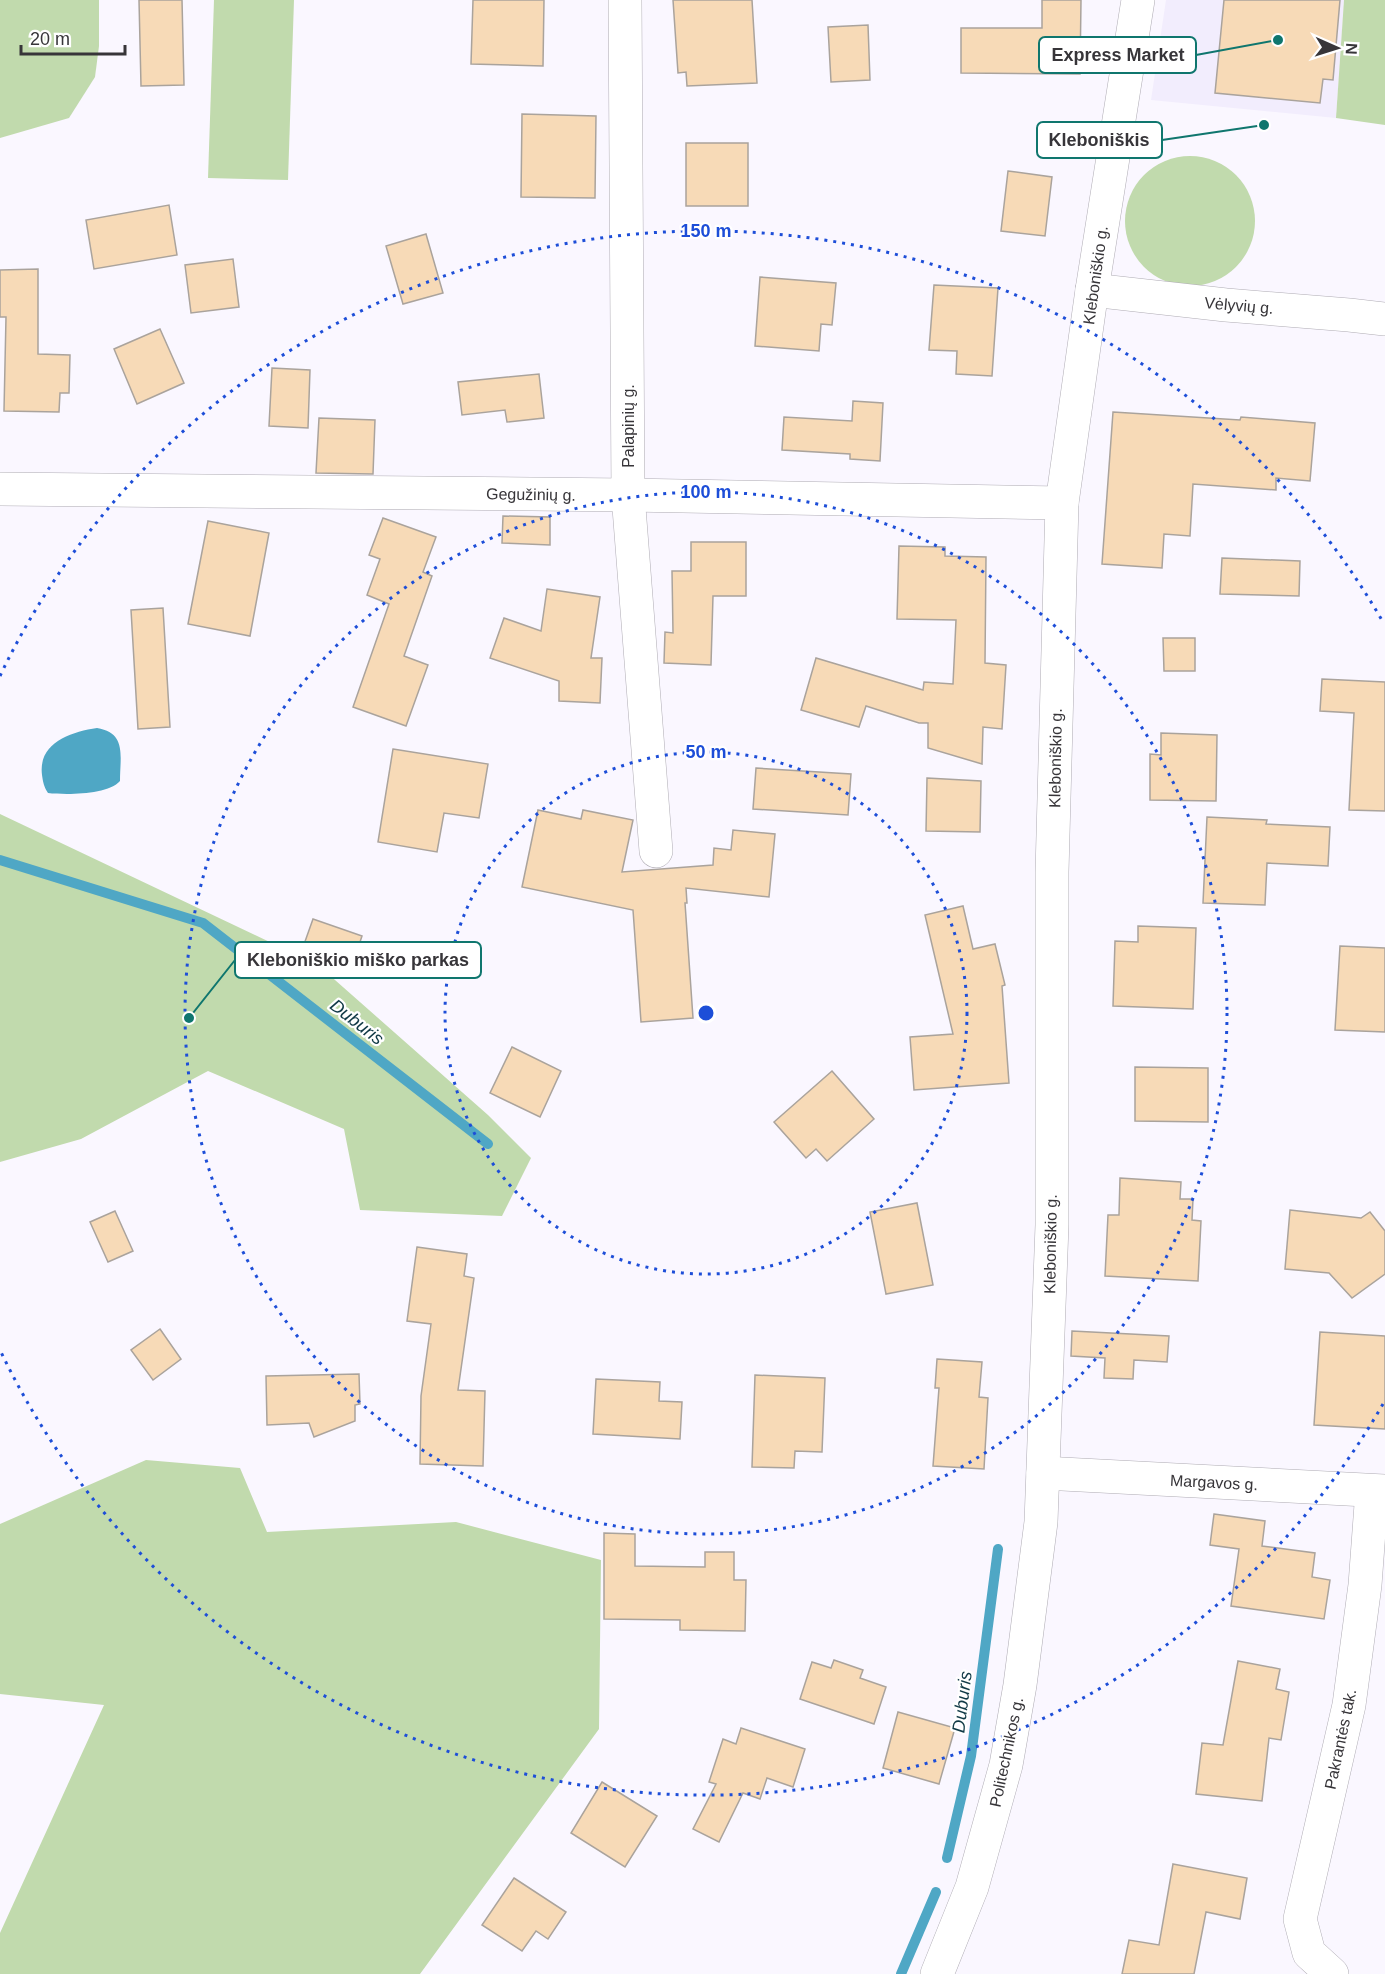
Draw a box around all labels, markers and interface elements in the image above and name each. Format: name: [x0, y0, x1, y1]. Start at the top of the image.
scale bar: [21, 18, 124, 56]
north arrow: [1307, 18, 1367, 78]
text: 20 m: [30, 29, 70, 49]
callout: Express Market: [1039, 37, 1196, 73]
text: N: [1343, 43, 1360, 55]
text: Express Market: [1051, 45, 1185, 65]
callout: Kleboniškis: [1037, 122, 1162, 158]
text: Kleboniškis: [1048, 130, 1150, 150]
text: 150 m: [680, 221, 732, 241]
street label: Kleboniškio g.: [1080, 225, 1111, 326]
street label: Vėlyvių g.: [1204, 294, 1274, 317]
street label: Palapinių g.: [620, 384, 637, 468]
text: 100 m: [680, 482, 732, 502]
street label: Gegužinių g.: [486, 485, 576, 504]
street label: Kleboniškio g.: [1046, 708, 1065, 808]
text: 50 m: [685, 742, 727, 762]
callout: Kleboniškio miško parkas: [235, 942, 481, 978]
text: Kleboniškio miško parkas: [247, 950, 469, 970]
water label: Duburis: [326, 995, 388, 1049]
centre of rings: [696, 1003, 716, 1023]
street label: Kleboniškio g.: [1041, 1194, 1060, 1294]
street label: Margavos g.: [1170, 1472, 1258, 1493]
water label: Duburis: [948, 1670, 976, 1734]
street label: Pakrantės tak.: [1322, 1687, 1359, 1791]
street label: Politechnikos g.: [987, 1696, 1026, 1809]

